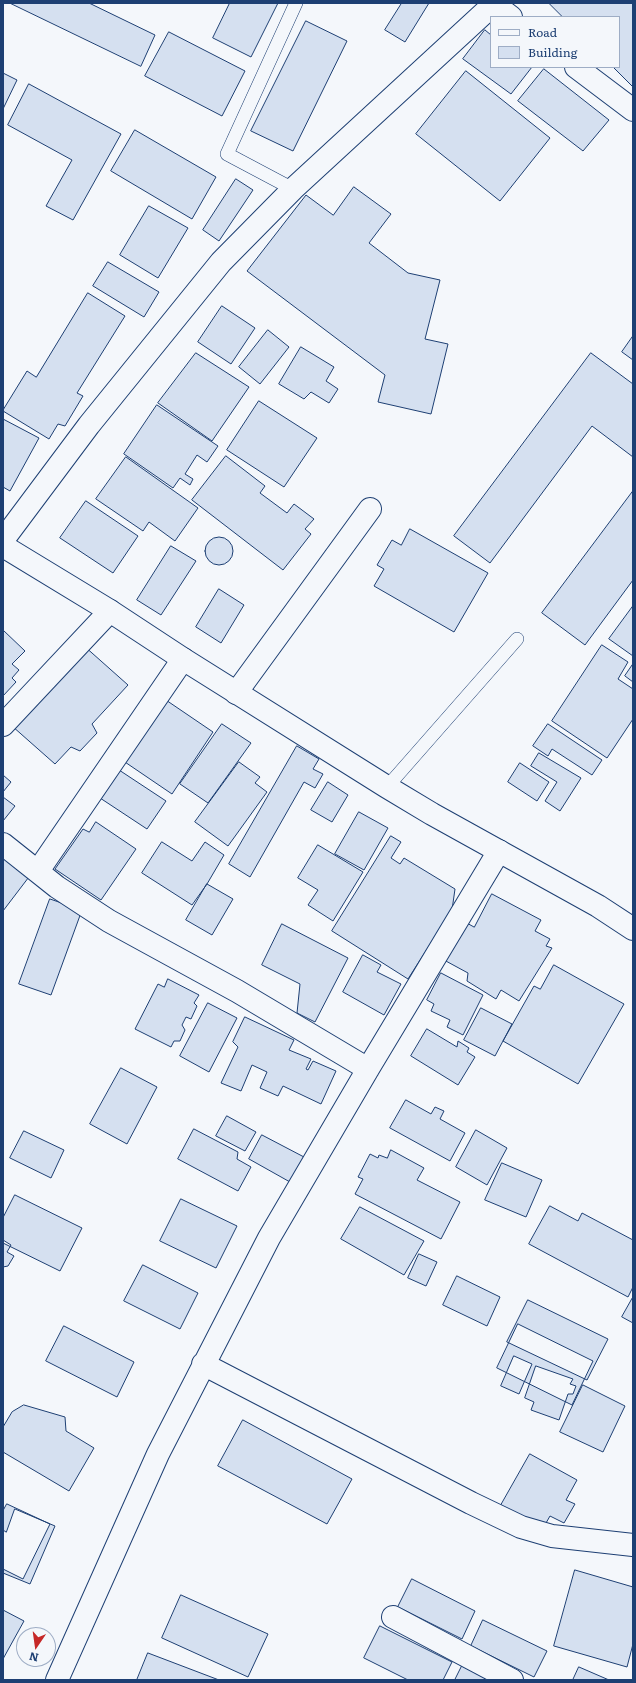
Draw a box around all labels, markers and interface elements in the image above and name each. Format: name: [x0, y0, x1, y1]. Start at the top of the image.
legend: [490, 16, 620, 68]
text: Road: [528, 23, 557, 41]
text: Building: [528, 43, 577, 61]
north arrow: [16, 1627, 56, 1667]
text: N: [27, 1649, 40, 1667]

